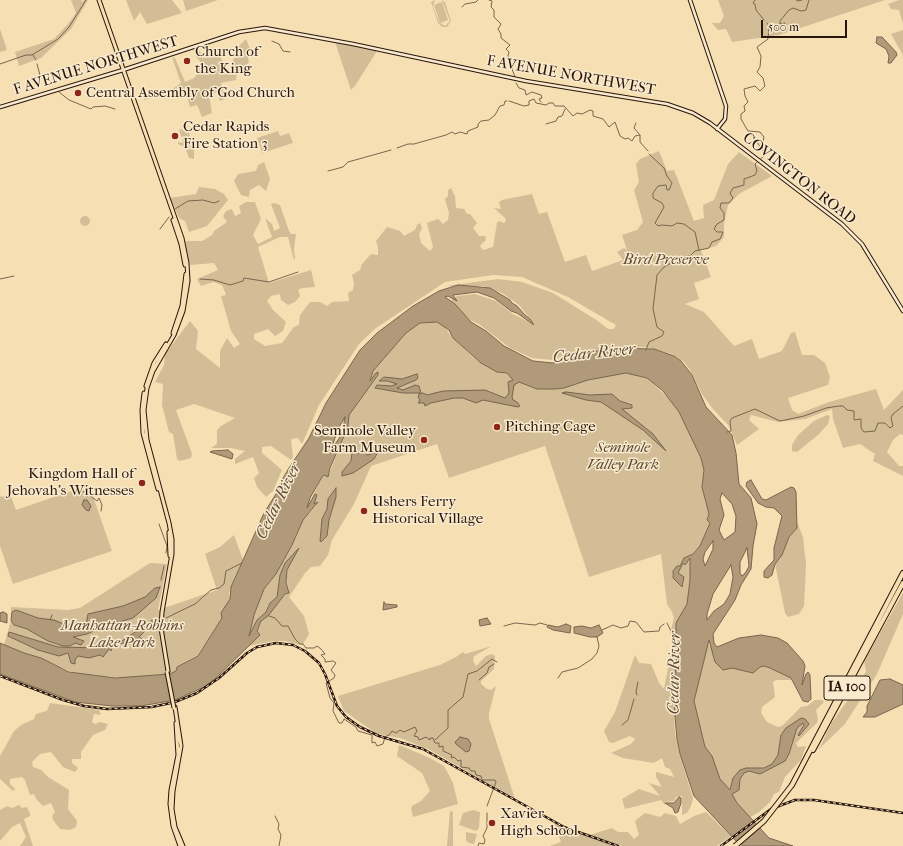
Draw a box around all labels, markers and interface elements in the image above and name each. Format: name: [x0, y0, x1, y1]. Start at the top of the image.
scale bar: [763, 12, 849, 38]
text: 500 m: [768, 20, 799, 34]
street label: F AVENUE NORTHWEST: [11, 32, 181, 100]
place label: Church of the King: [195, 43, 259, 78]
street label: F AVENUE NORTHWEST: [485, 52, 657, 100]
marker: Church of the King: [182, 56, 192, 66]
place label: Central Assembly of God Church: [86, 84, 295, 102]
marker: Central Assembly of God Church: [73, 88, 83, 98]
place label: Cedar Rapids Fire Station 3: [183, 118, 269, 153]
street label: COVINGTON ROAD: [739, 129, 859, 229]
marker: Cedar Rapids Fire Station 3: [170, 131, 180, 141]
park label: Bird Preserve: [623, 251, 709, 269]
water label: Cedar River: [552, 340, 636, 368]
place label: Pitching Cage: [505, 418, 596, 436]
place label: Seminole Valley Farm Museum: [314, 422, 416, 457]
marker: Pitching Cage: [492, 422, 502, 432]
marker: Seminole Valley Farm Museum: [419, 435, 429, 445]
park label: Seminole Valley Park: [587, 439, 659, 474]
water label: Cedar River: [252, 460, 306, 542]
place label: Kingdom Hall of Jehovah's Witnesses: [7, 465, 134, 500]
marker: Kingdom Hall of Jehovah's Witnesses: [137, 478, 147, 488]
place label: Ushers Ferry Historical Village: [372, 493, 483, 528]
marker: Ushers Ferry Historical Village: [359, 506, 369, 516]
park label: Manhattan-Robbins Lake Park: [61, 617, 183, 652]
water label: Cedar River: [665, 631, 685, 715]
road number: IA 100: [824, 676, 870, 700]
place label: Xavier High School: [500, 805, 578, 840]
marker: Xavier High School: [487, 818, 497, 828]

